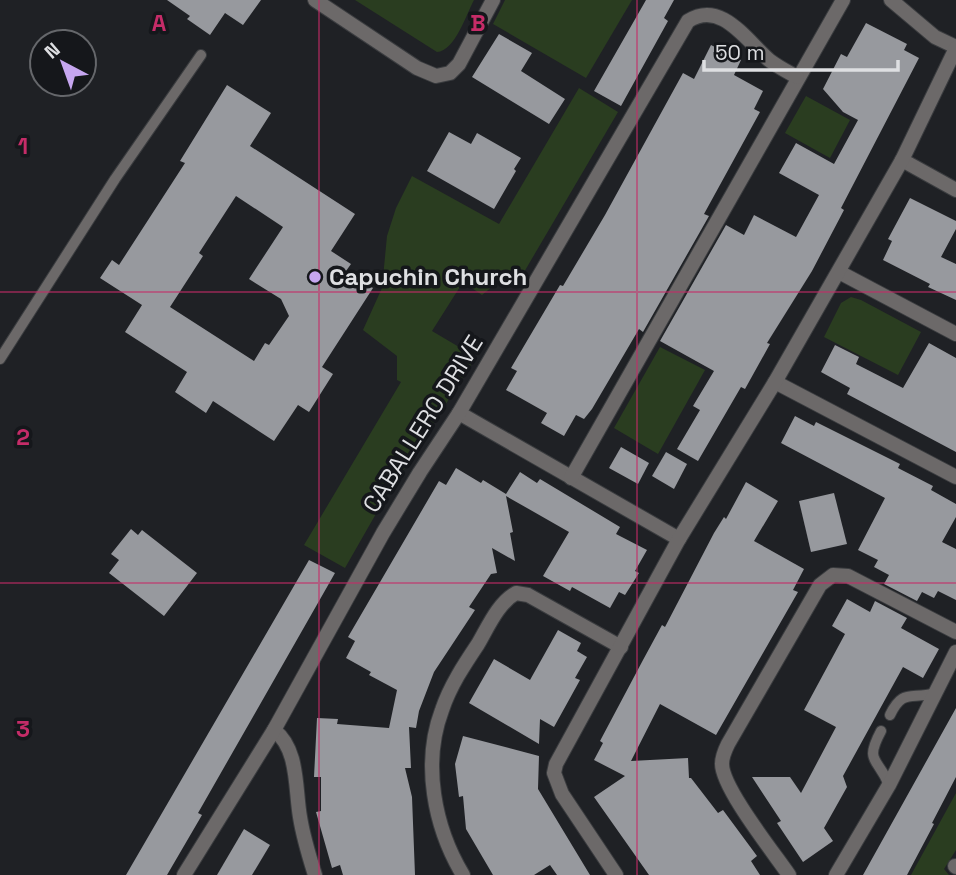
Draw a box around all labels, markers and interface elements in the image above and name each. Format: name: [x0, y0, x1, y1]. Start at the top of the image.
text: A: [152, 8, 167, 38]
text: B: [470, 8, 486, 38]
north arrow: [28, 28, 98, 98]
scale bar: [704, 28, 898, 72]
text: N: [39, 37, 65, 64]
text: 50 m: [715, 39, 765, 66]
text: 1: [18, 131, 28, 161]
place label: Capuchin Church: [329, 261, 527, 292]
marker: Capuchin Church: [307, 269, 323, 285]
street label: CABALLERO DRIVE: [355, 329, 490, 518]
text: 2: [16, 422, 30, 452]
text: 3: [16, 714, 30, 744]

